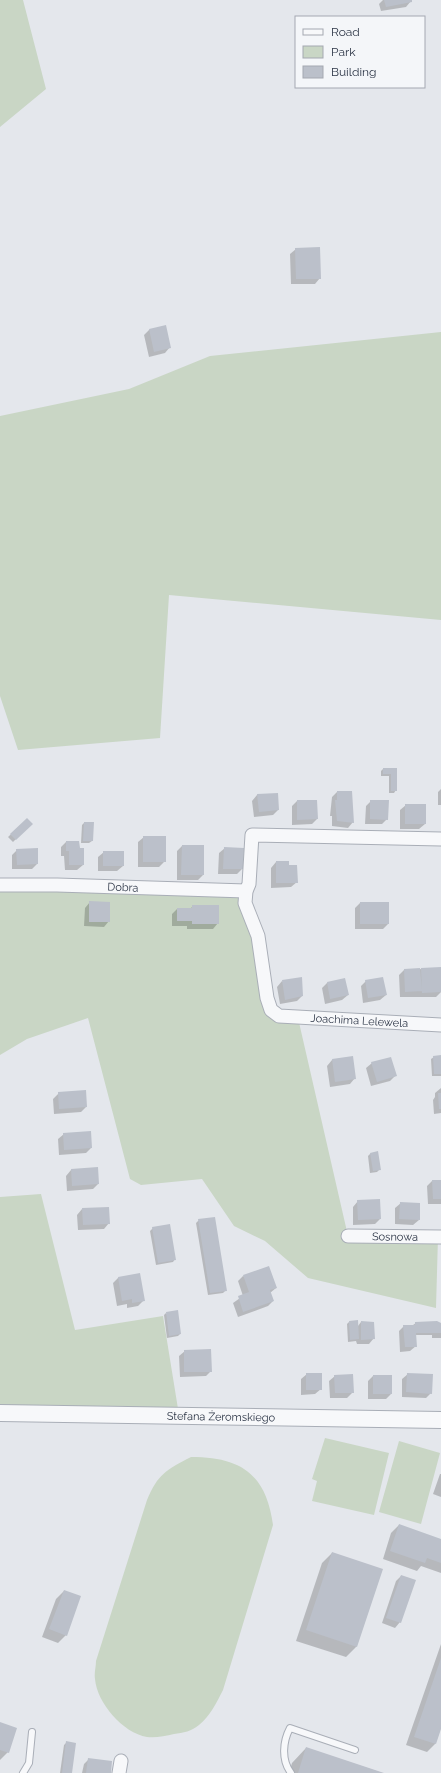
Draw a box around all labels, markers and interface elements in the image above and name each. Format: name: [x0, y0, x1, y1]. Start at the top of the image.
legend: [295, 16, 425, 88]
text: Road: [331, 25, 360, 39]
text: Park: [331, 45, 356, 59]
text: Building: [331, 65, 377, 79]
street label: Dobra: [107, 881, 139, 895]
street label: Joachima Lelewela: [310, 1012, 408, 1030]
street label: Sosnowa: [372, 1230, 418, 1244]
street label: Stefana Żeromskiego: [167, 1410, 276, 1424]

